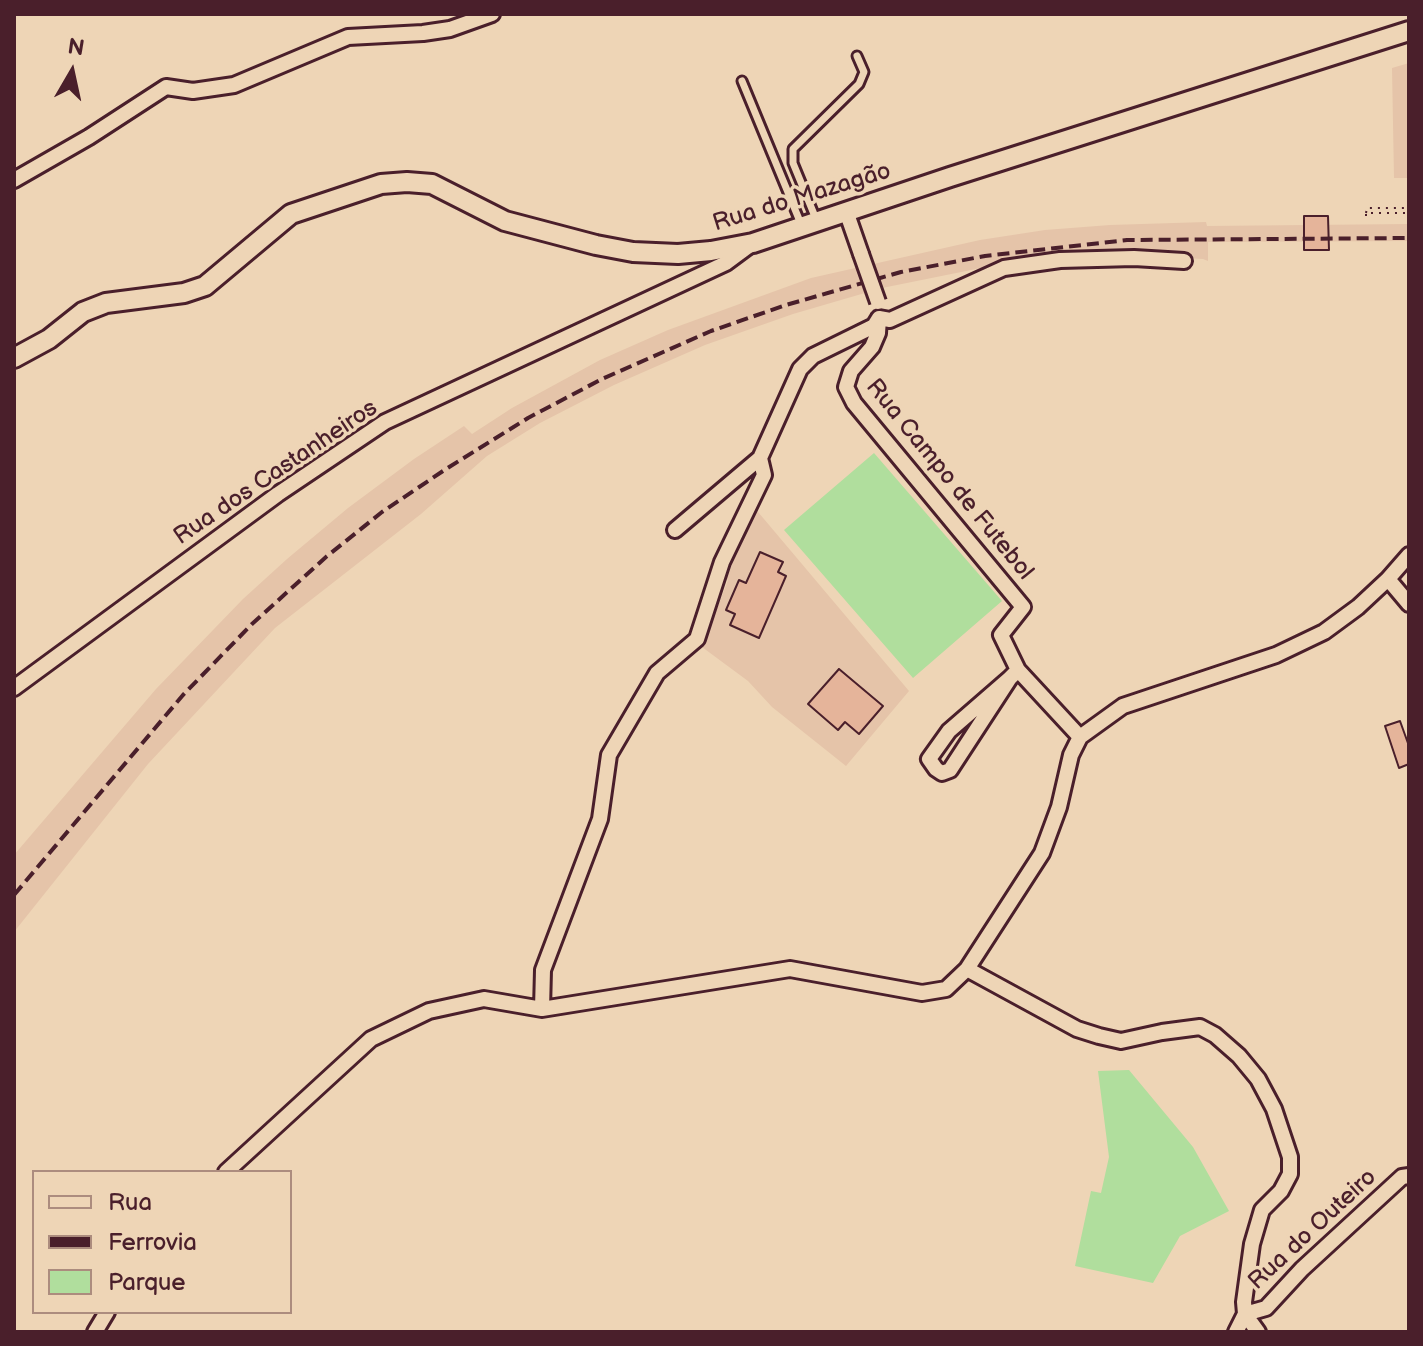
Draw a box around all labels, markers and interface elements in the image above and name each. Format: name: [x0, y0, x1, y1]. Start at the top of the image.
north arrow: [32, 32, 112, 112]
text: N: [66, 33, 86, 62]
street label: Rua do Mazagão: [709, 157, 895, 239]
street label: Rua Campo de Futebol: [859, 374, 1039, 586]
street label: Rua dos Castanheiros: [169, 394, 383, 552]
street label: Rua do Outeiro: [1243, 1163, 1383, 1297]
legend: [32, 1170, 292, 1314]
text: Rua: [108, 1188, 152, 1217]
text: Ferrovia: [108, 1228, 197, 1257]
text: Parque: [108, 1268, 186, 1297]

